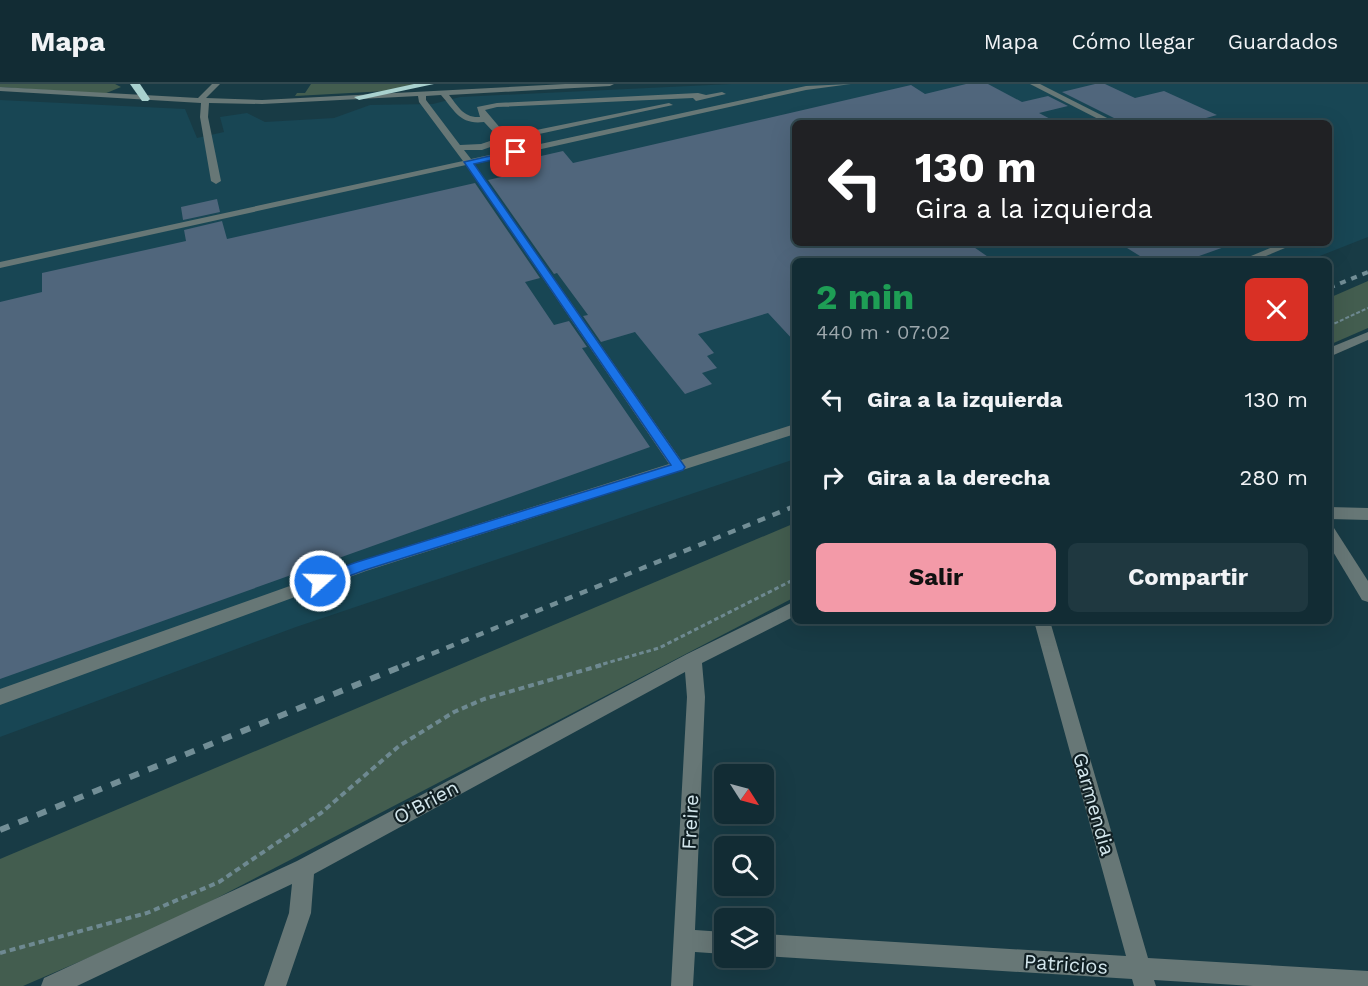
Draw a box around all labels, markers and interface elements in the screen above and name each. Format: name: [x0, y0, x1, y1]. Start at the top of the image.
text: Mapa: [30, 25, 105, 58]
text: Mapa: [984, 29, 1038, 54]
text: Cómo llegar: [1071, 29, 1195, 54]
text: Guardados: [1228, 29, 1338, 54]
pin: [490, 126, 541, 177]
icon: arrive: [499, 135, 532, 168]
text: 130 m: [915, 143, 1037, 192]
icon: left: [816, 144, 894, 222]
text: Gira a la izquierda: [915, 193, 1153, 225]
text: 2 min: [816, 276, 914, 318]
button: close: [1245, 278, 1308, 341]
text: 440 m · 07:02: [816, 320, 950, 344]
icon: left: [816, 383, 849, 416]
text: Gira a la izquierda: [867, 387, 1063, 412]
text: 130 m: [1244, 387, 1308, 412]
icon: right: [816, 461, 849, 494]
text: Gira a la derecha: [867, 465, 1050, 490]
text: 280 m: [1239, 465, 1308, 490]
button: Salir: [816, 543, 1056, 612]
button: Compartir: [1068, 543, 1308, 612]
position arrow: [288, 549, 352, 613]
street label: Garmendia: [1068, 750, 1120, 858]
north arrow: [714, 764, 774, 824]
map controls: [714, 764, 774, 968]
street label: O'Brien: [389, 775, 463, 829]
street label: Freire: [677, 794, 703, 850]
button: search: [714, 836, 774, 896]
button: layers: [714, 908, 774, 968]
street label: Patricios: [1023, 949, 1109, 979]

